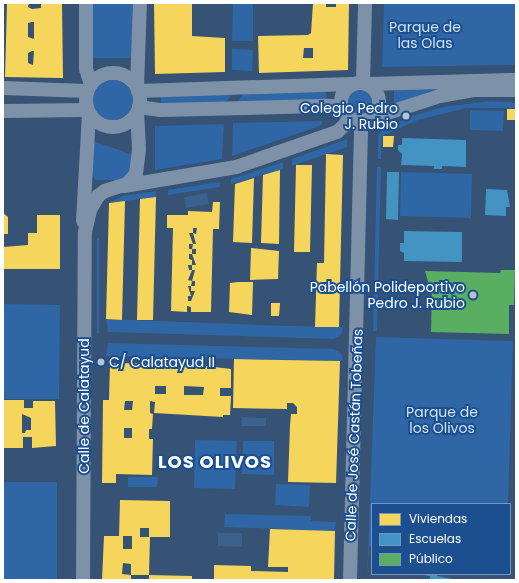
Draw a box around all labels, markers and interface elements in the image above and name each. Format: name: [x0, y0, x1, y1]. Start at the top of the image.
park label: Parque de las Olas: [389, 19, 461, 52]
place label: Colegio Pedro J. Rubio: [300, 100, 398, 132]
marker: Colegio Pedro J. Rubio: [401, 111, 411, 121]
place label: Pabellón Polideportivo Pedro J. Rubio: [310, 279, 465, 312]
marker: Pabellón Polideportivo Pedro J. Rubio: [468, 290, 478, 300]
street label: Calle de José Castán Tobeñas: [342, 328, 366, 542]
street label: Calle de Calatayud: [76, 338, 92, 474]
place label: C/ Calatayud II: [109, 354, 215, 370]
marker: C/ Calatayud II: [96, 357, 106, 367]
park label: Parque de los Olivos: [406, 404, 478, 436]
district label: LOS OLIVOS: [158, 451, 272, 473]
legend: [371, 503, 511, 575]
text: Viviendas: [409, 510, 467, 527]
text: Escuelas: [409, 530, 461, 547]
text: Público: [409, 550, 453, 567]

